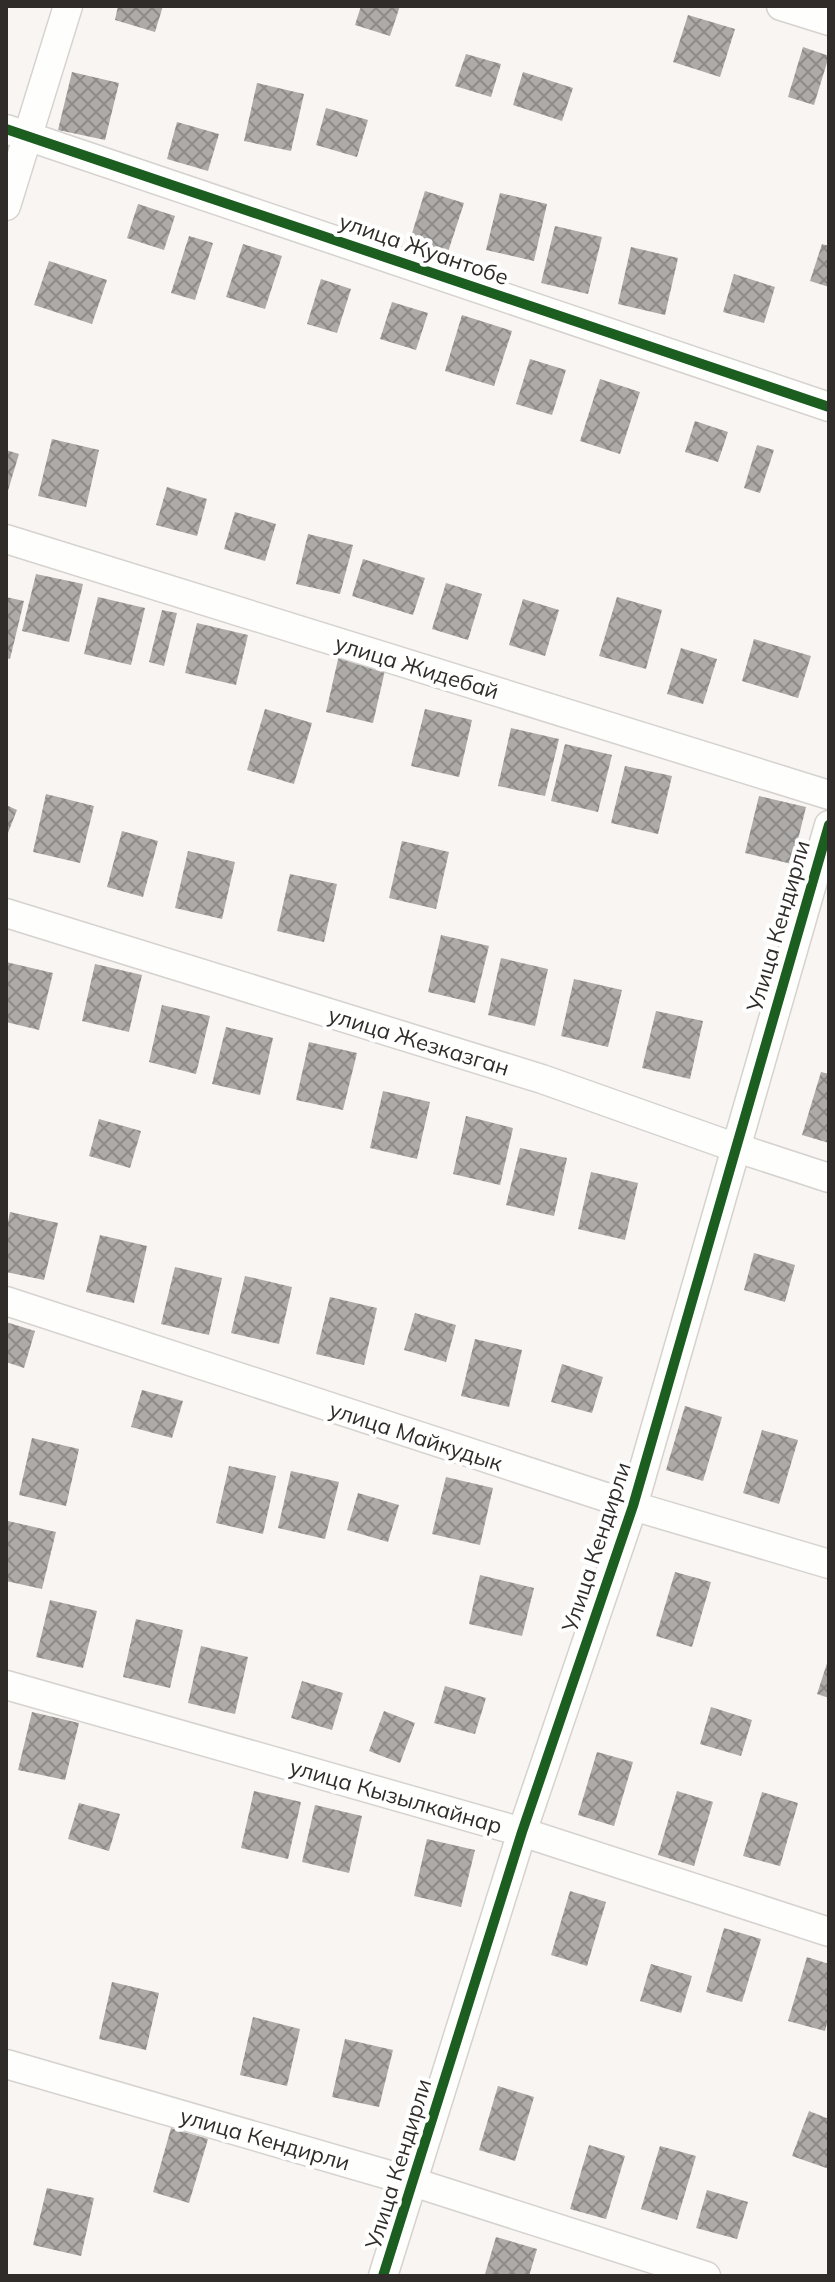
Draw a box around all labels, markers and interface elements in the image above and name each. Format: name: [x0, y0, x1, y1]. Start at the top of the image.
street label: улица Жуантобе: [336, 207, 512, 291]
street label: улица Жидебай: [332, 629, 502, 705]
street label: Улица Кендирли: [740, 837, 816, 1016]
street label: улица Жезказган: [325, 1000, 513, 1082]
street label: улица Майкудык: [326, 1395, 506, 1477]
street label: Улица Кендирли: [555, 1459, 637, 1636]
street label: улица Кызылкайнар: [287, 1752, 505, 1840]
street label: Улица Кендирли: [358, 2075, 437, 2254]
street label: улица Кендирли: [177, 2101, 353, 2177]

